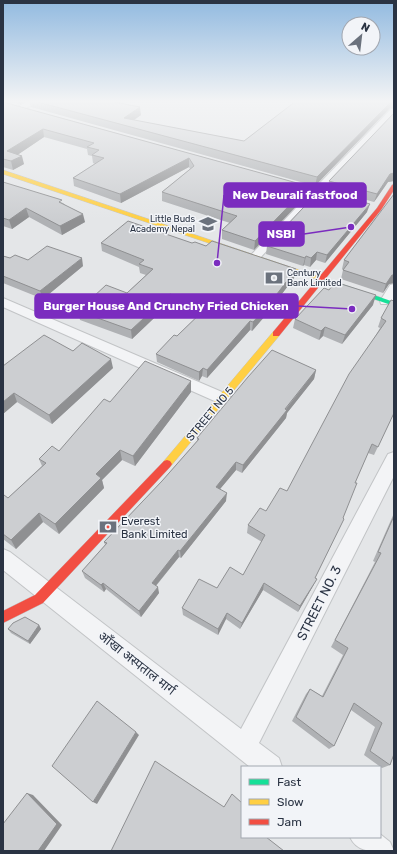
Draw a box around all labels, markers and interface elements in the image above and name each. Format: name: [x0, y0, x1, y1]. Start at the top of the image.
north arrow: [341, 16, 381, 56]
text: N: [359, 20, 372, 35]
callout: New Deurali fastfood: [224, 183, 366, 207]
text: New Deurali fastfood: [233, 188, 357, 202]
place label: Little Buds Academy Nepal: [130, 214, 195, 234]
school or university icon: Little Buds Academy Nepal: [198, 214, 218, 234]
callout: NSBI: [259, 222, 304, 246]
text: NSBI: [267, 227, 296, 241]
bank icon: Century Bank Limited: [264, 268, 284, 288]
place label: Century Bank Limited: [287, 268, 342, 288]
callout: Burger House And Crunchy Fried Chicken: [35, 294, 298, 318]
text: Burger House And Crunchy Fried Chicken: [43, 299, 289, 313]
street label: STREET NO 5: [184, 384, 237, 444]
place label: Everest Bank Limited: [121, 515, 188, 541]
bank icon: Everest Bank Limited: [98, 517, 118, 537]
street label: STREET NO. 3: [294, 563, 344, 643]
street label: आँखा अस्पताल मार्ग: [95, 628, 179, 698]
legend: [241, 766, 381, 838]
text: Fast: [277, 775, 301, 789]
text: Slow: [277, 795, 304, 809]
text: Jam: [277, 815, 302, 829]

